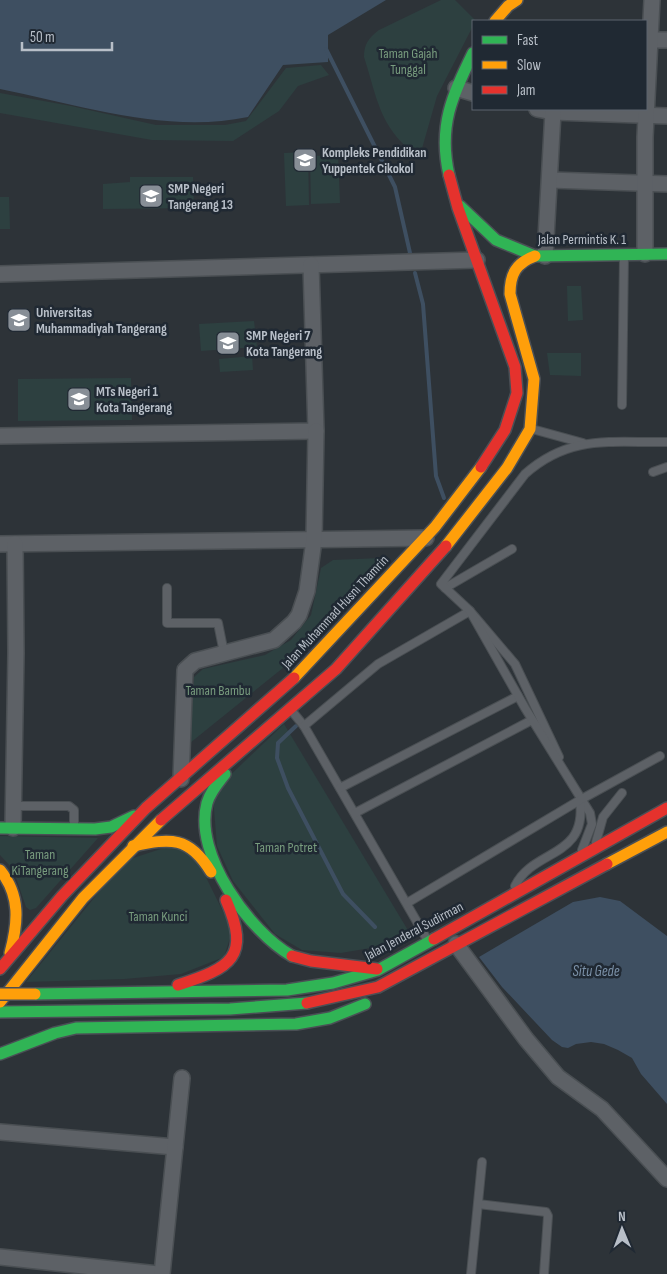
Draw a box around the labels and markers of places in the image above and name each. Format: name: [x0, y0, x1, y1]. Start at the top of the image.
place label: Kompleks Pendidikan Yuppentek Cikokol: [322, 144, 426, 177]
school or university icon: Kompleks Pendidikan Yuppentek Cikokol: [292, 147, 318, 173]
place label: SMP Negeri Tangerang 13: [168, 180, 233, 213]
school or university icon: SMP Negeri Tangerang 13: [138, 183, 164, 209]
place label: Universitas Muhammadiyah Tangerang: [36, 304, 167, 337]
school or university icon: Universitas Muhammadiyah Tangerang: [6, 307, 32, 333]
place label: SMP Negeri 7 Kota Tangerang: [246, 327, 322, 360]
school or university icon: SMP Negeri 7 Kota Tangerang: [215, 330, 241, 356]
place label: MTs Negeri 1 Kota Tangerang: [96, 383, 172, 416]
school or university icon: MTs Negeri 1 Kota Tangerang: [66, 386, 92, 412]

